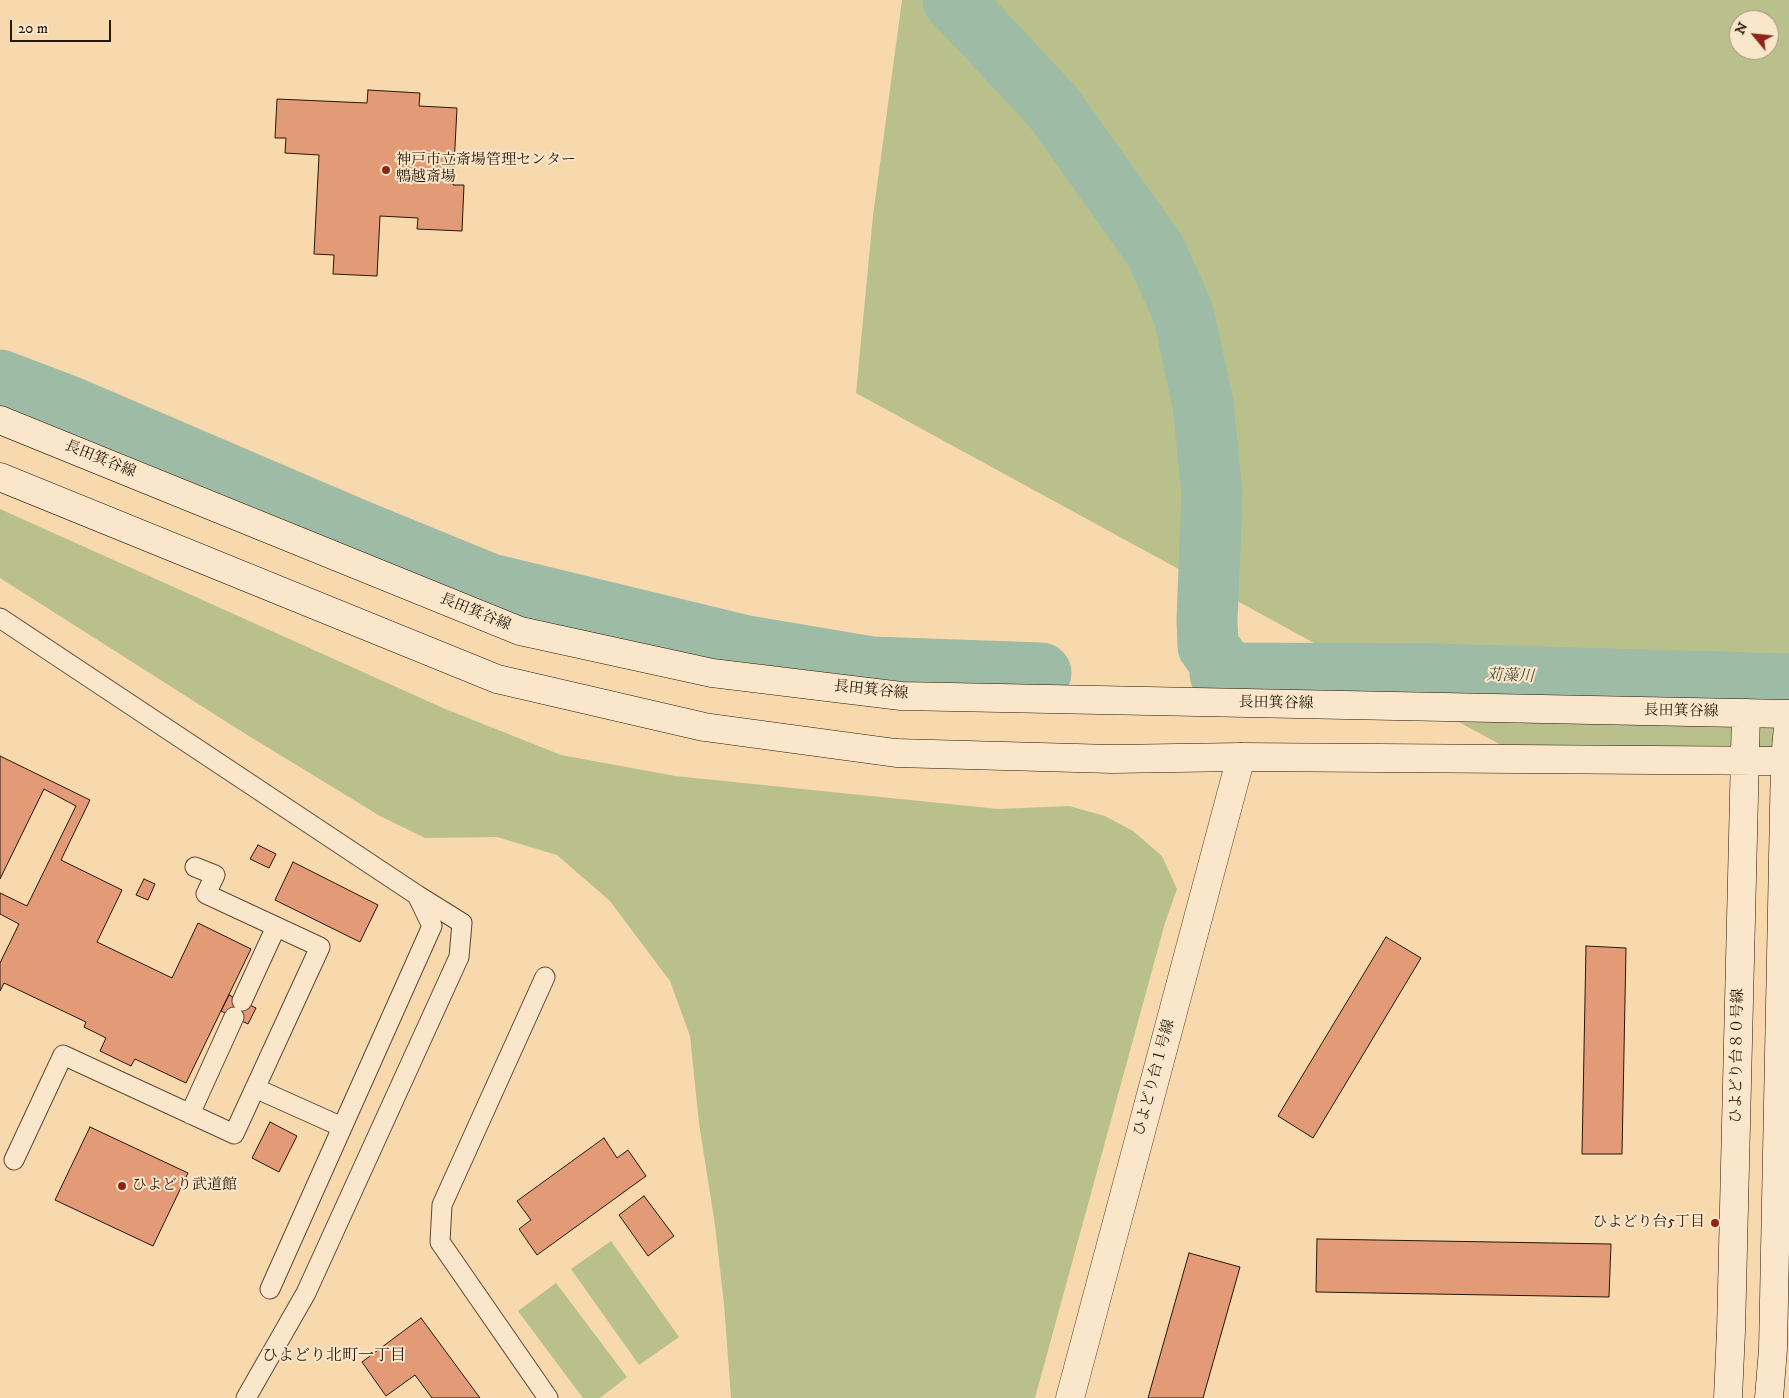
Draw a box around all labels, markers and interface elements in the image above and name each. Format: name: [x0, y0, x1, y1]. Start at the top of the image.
scale bar: [12, 10, 114, 42]
north arrow: [1729, 10, 1779, 60]
text: 20 m: [18, 19, 48, 38]
text: N: [1731, 19, 1752, 38]
place label: 神戸市立斎場管理センター 鵯越斎場: [396, 152, 576, 187]
marker: 神戸市立斎場管理センター 鵯越斎場: [380, 164, 392, 176]
street label: 長田箕谷線: [62, 438, 138, 482]
street label: 長田箕谷線: [437, 591, 513, 635]
water label: 苅藻川: [1486, 667, 1534, 687]
street label: 長田箕谷線: [833, 678, 909, 704]
street label: 長田箕谷線: [1238, 694, 1314, 714]
street label: 長田箕谷線: [1643, 702, 1719, 722]
street label: ひよどり台８０号線: [1728, 988, 1748, 1124]
street label: ひよどり台１号線: [1131, 1018, 1179, 1138]
place label: ひよどり武道館: [132, 1177, 237, 1195]
marker: ひよどり武道館: [116, 1180, 128, 1192]
place label: ひよどり台5丁目: [1593, 1214, 1705, 1232]
marker: ひよどり台5丁目: [1709, 1217, 1721, 1229]
district label: ひよどり北町一丁目: [262, 1347, 406, 1367]

